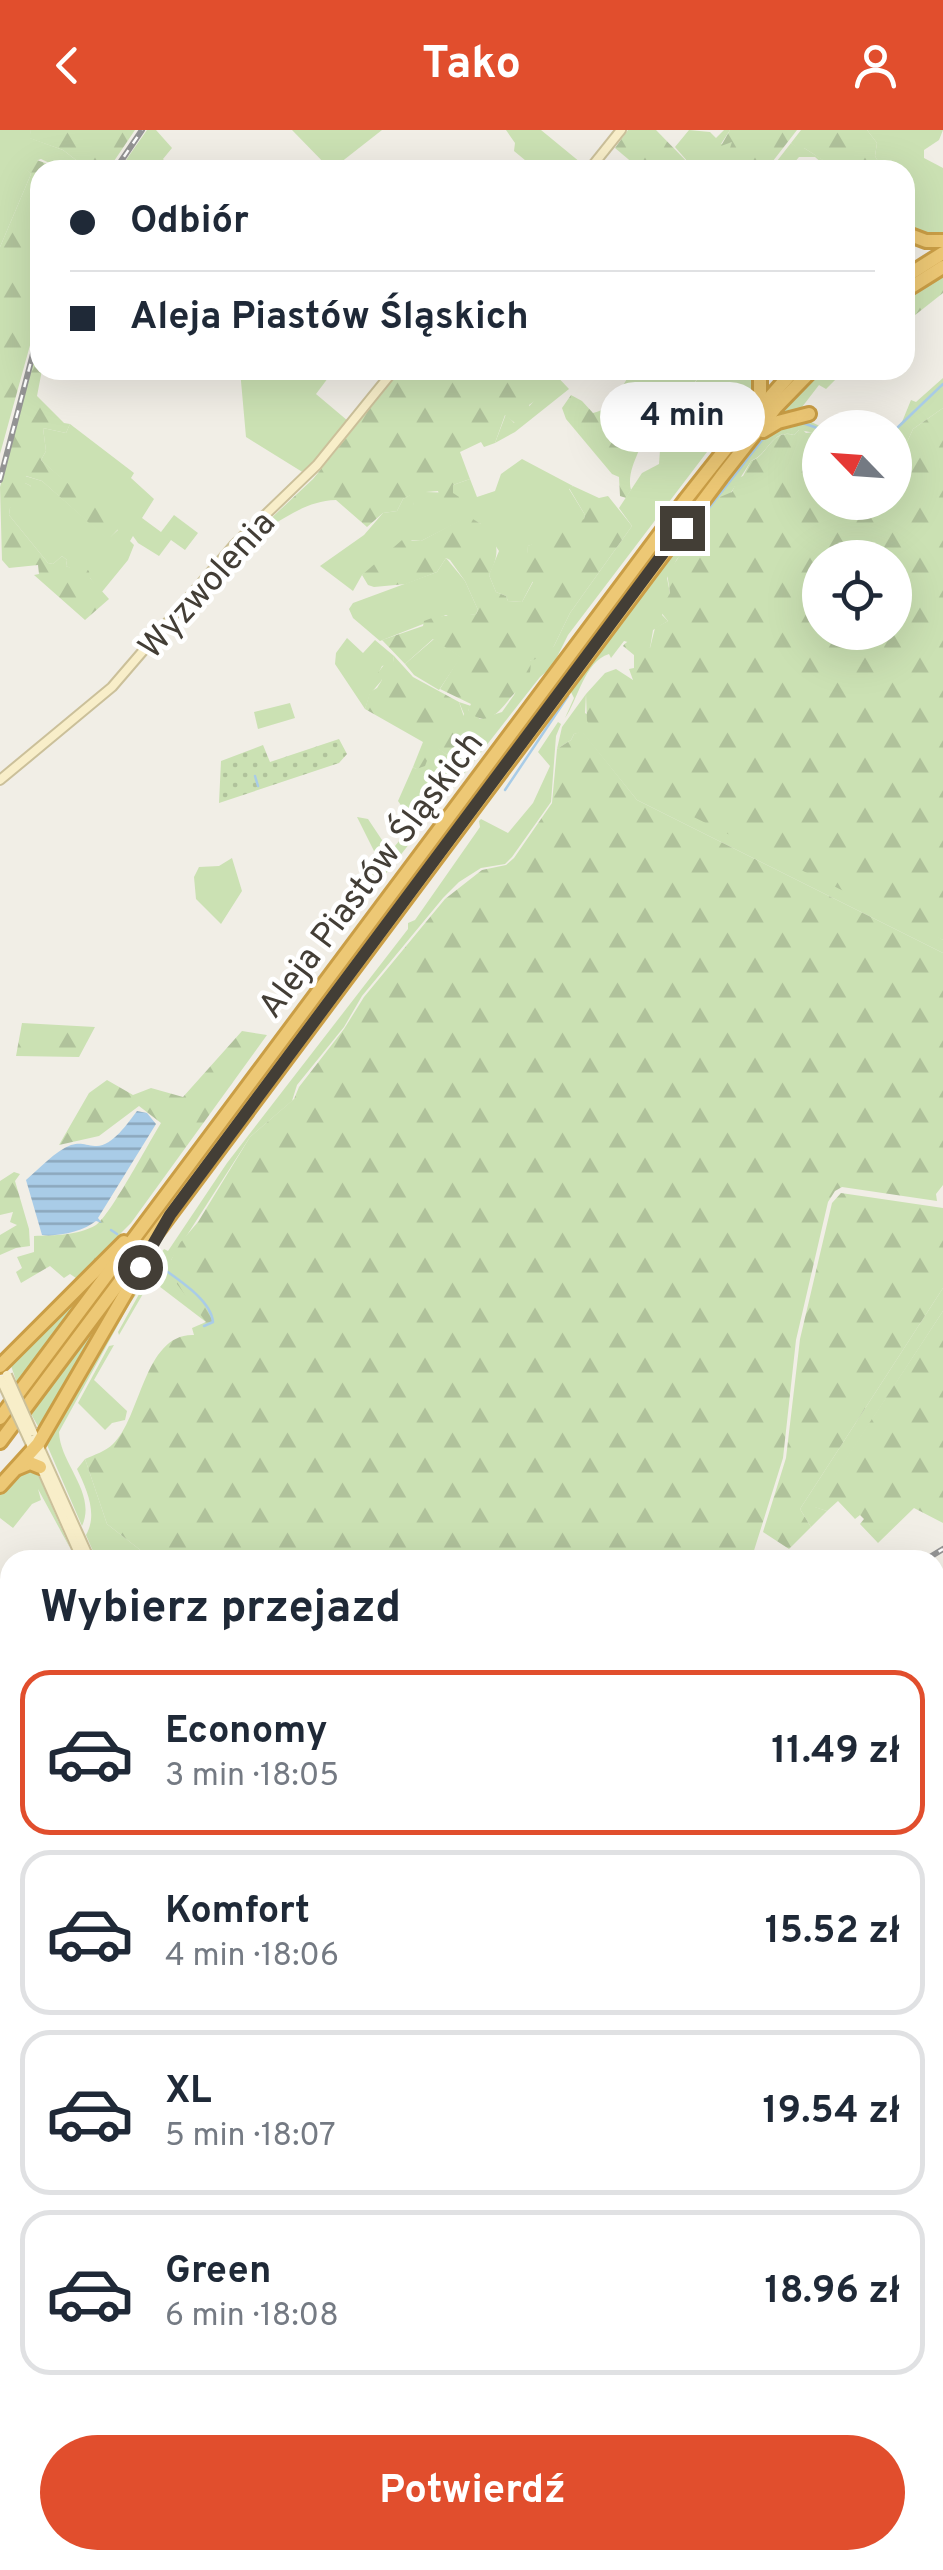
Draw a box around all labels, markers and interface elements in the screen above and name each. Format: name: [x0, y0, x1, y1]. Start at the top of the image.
text: Tako: [422, 37, 521, 94]
icon: back: [40, 38, 95, 93]
icon: person: [848, 38, 903, 93]
text: Odbiór: [130, 198, 249, 247]
text: Aleja Piastów Śląskich: [130, 294, 529, 343]
callout: 4 min: [600, 383, 764, 453]
text: 4 min: [640, 397, 725, 437]
north arrow: [802, 410, 912, 520]
map controls: [802, 410, 912, 650]
street label: Wyzwolenia: [130, 503, 286, 669]
route end: [660, 506, 705, 551]
button: locate: [802, 540, 912, 650]
street label: Aleja Piastów Śląskich: [249, 723, 495, 1028]
route start: [118, 1245, 163, 1290]
text: Wybierz przejazd: [40, 1581, 401, 1638]
icon: car: [45, 1708, 135, 1798]
text: Economy: [165, 1708, 327, 1757]
text: 11.49 zł: [771, 1728, 900, 1777]
text: 3 min · 18:05: [165, 1757, 339, 1797]
icon: car: [45, 1888, 135, 1978]
text: Komfort: [165, 1888, 310, 1937]
text: 15.52 zł: [765, 1908, 900, 1957]
text: 4 min · 18:06: [165, 1937, 339, 1977]
icon: car: [45, 2068, 135, 2158]
text: XL: [165, 2068, 212, 2117]
text: 19.54 zł: [763, 2088, 900, 2137]
text: 5 min · 18:07: [165, 2117, 336, 2157]
icon: car: [45, 2248, 135, 2338]
text: Green: [165, 2248, 271, 2297]
text: 18.96 zł: [765, 2268, 900, 2317]
text: 6 min · 18:08: [165, 2297, 339, 2337]
button: Potwierdź: [40, 2435, 905, 2550]

